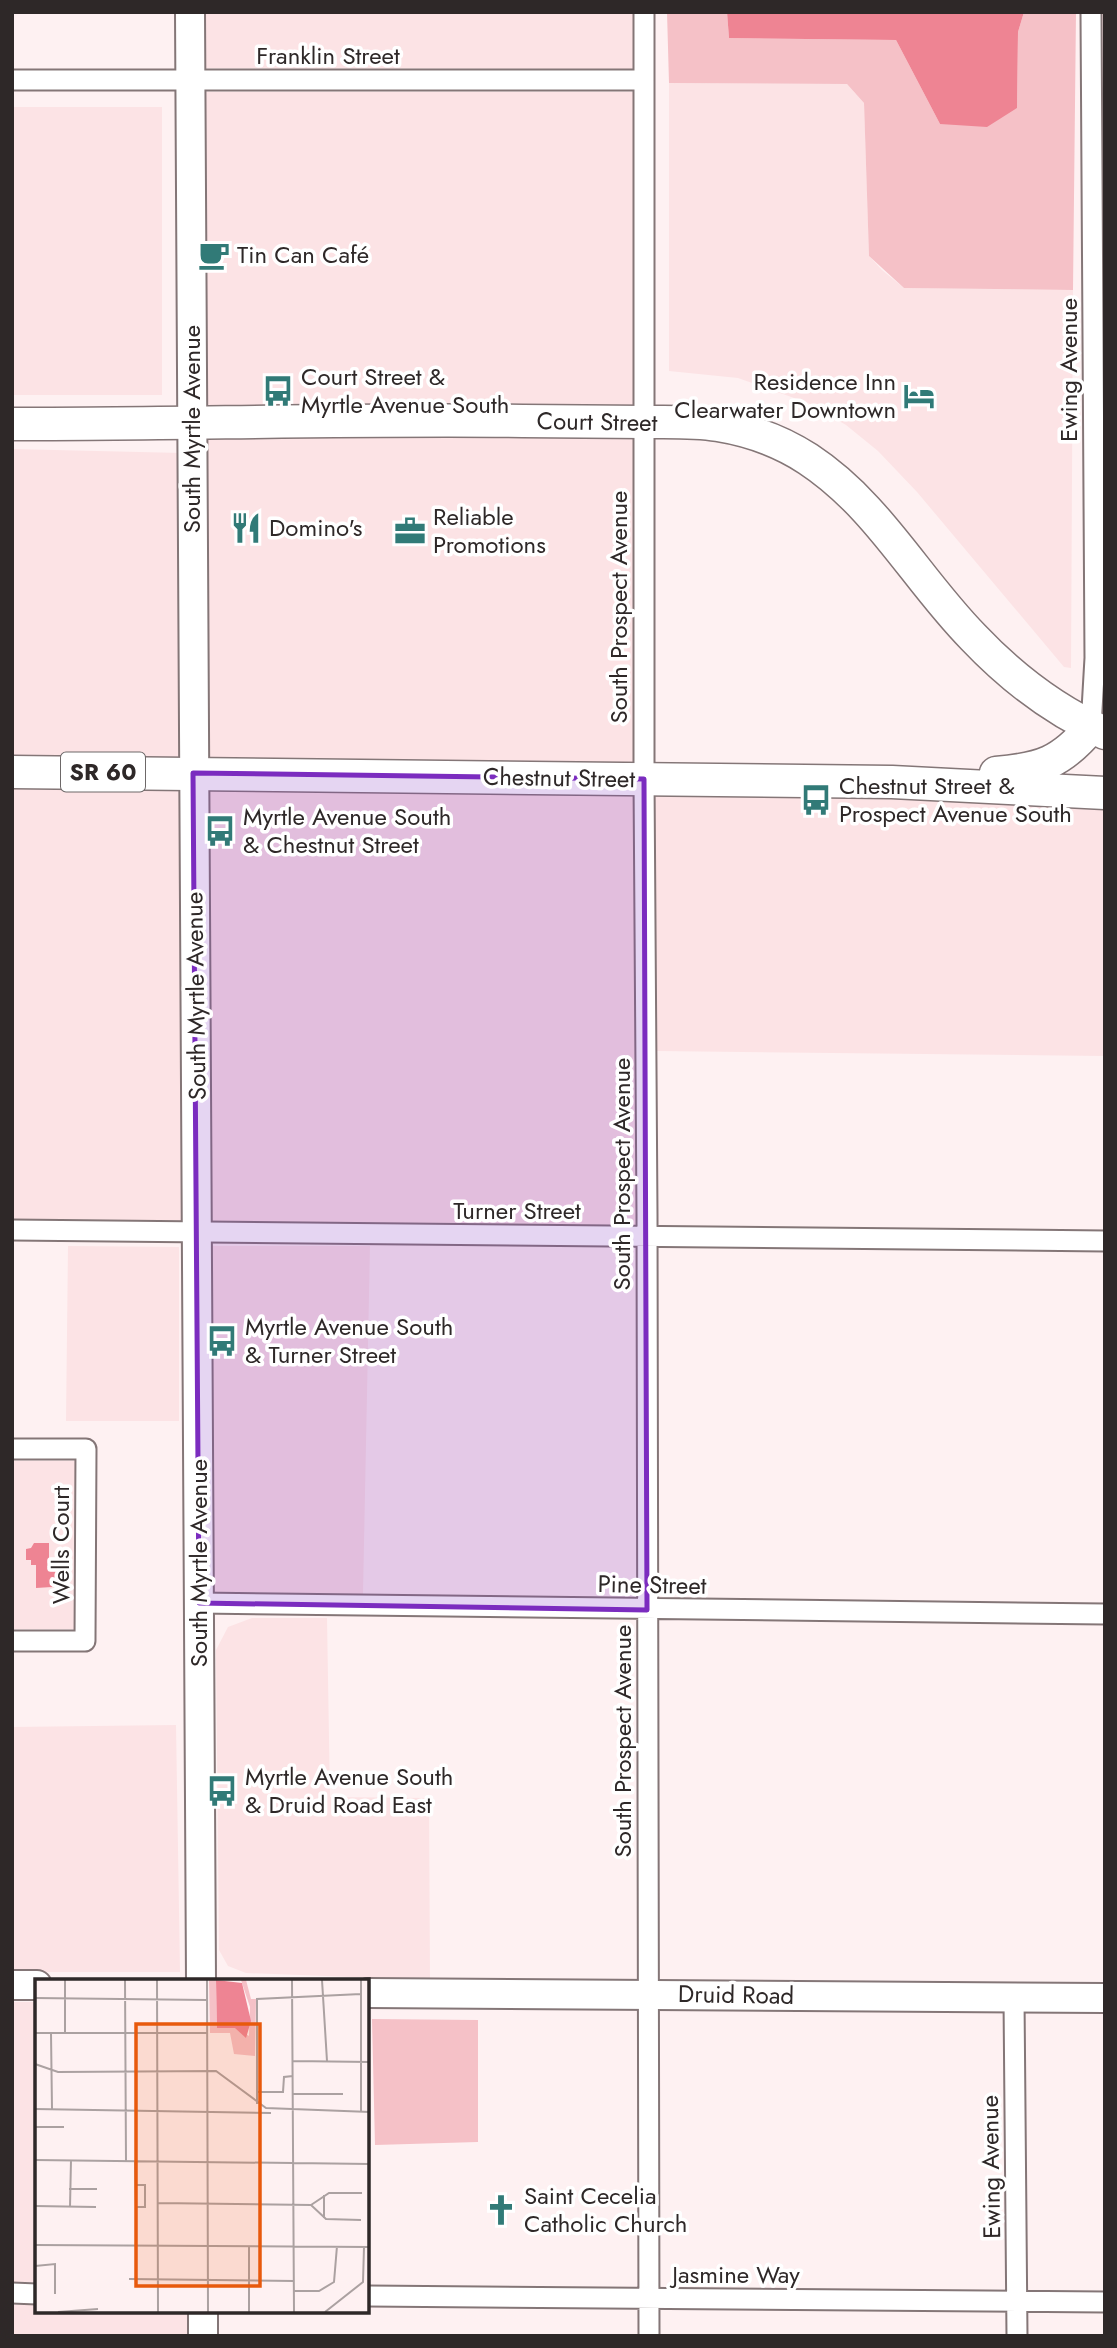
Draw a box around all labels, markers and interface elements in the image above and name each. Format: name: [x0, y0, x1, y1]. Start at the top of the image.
street label: Franklin Street: [256, 38, 400, 73]
place label: Tin Can Café: [237, 237, 369, 272]
cafe icon: Tin Can Café: [197, 238, 231, 272]
street label: Ewing Avenue: [1051, 298, 1086, 442]
street label: South Myrtle Avenue: [174, 325, 209, 533]
place label: Court Street & Myrtle Avenue South: [301, 359, 509, 422]
place label: Residence Inn Clearwater Downtown: [674, 364, 896, 427]
bus stop icon: Court Street & Myrtle Avenue South: [261, 374, 295, 408]
hotel icon: Residence Inn Clearwater Downtown: [902, 379, 936, 413]
street label: Court Street: [536, 403, 658, 440]
street label: South Prospect Avenue: [601, 491, 636, 723]
place label: Reliable Promotions: [433, 499, 546, 562]
place label: Domino's: [269, 510, 362, 545]
restaurant icon: Domino's: [229, 511, 263, 545]
office icon: Reliable Promotions: [393, 514, 427, 548]
road number: SR 60: [61, 752, 145, 792]
street label: Chestnut Street: [483, 759, 636, 796]
place label: Chestnut Street & Prospect Avenue South: [839, 768, 1072, 831]
bus stop icon: Chestnut Street & Prospect Avenue South: [799, 783, 833, 817]
place label: Myrtle Avenue South & Chestnut Street: [243, 799, 451, 862]
bus stop icon: Myrtle Avenue South & Chestnut Street: [203, 814, 237, 848]
street label: South Myrtle Avenue: [176, 892, 215, 1100]
street label: South Prospect Avenue: [604, 1058, 639, 1290]
street label: Turner Street: [453, 1193, 581, 1228]
place label: Myrtle Avenue South & Turner Street: [245, 1309, 453, 1372]
bus stop icon: Myrtle Avenue South & Turner Street: [205, 1324, 239, 1358]
street label: South Myrtle Avenue: [181, 1459, 216, 1667]
street label: Wells Court: [43, 1486, 78, 1604]
street label: Pine Street: [597, 1566, 707, 1603]
street label: South Prospect Avenue: [605, 1625, 640, 1857]
place label: Myrtle Avenue South & Druid Road East: [245, 1759, 453, 1822]
bus stop icon: Myrtle Avenue South & Druid Road East: [205, 1774, 239, 1808]
street label: Druid Road: [678, 1976, 794, 2013]
inset map: [35, 1979, 369, 2313]
street label: Ewing Avenue: [972, 2095, 1009, 2239]
place label: Saint Cecelia Catholic Church: [524, 2178, 687, 2241]
church icon: Saint Cecelia Catholic Church: [484, 2193, 518, 2227]
street label: Jasmine Way: [669, 2257, 800, 2292]

